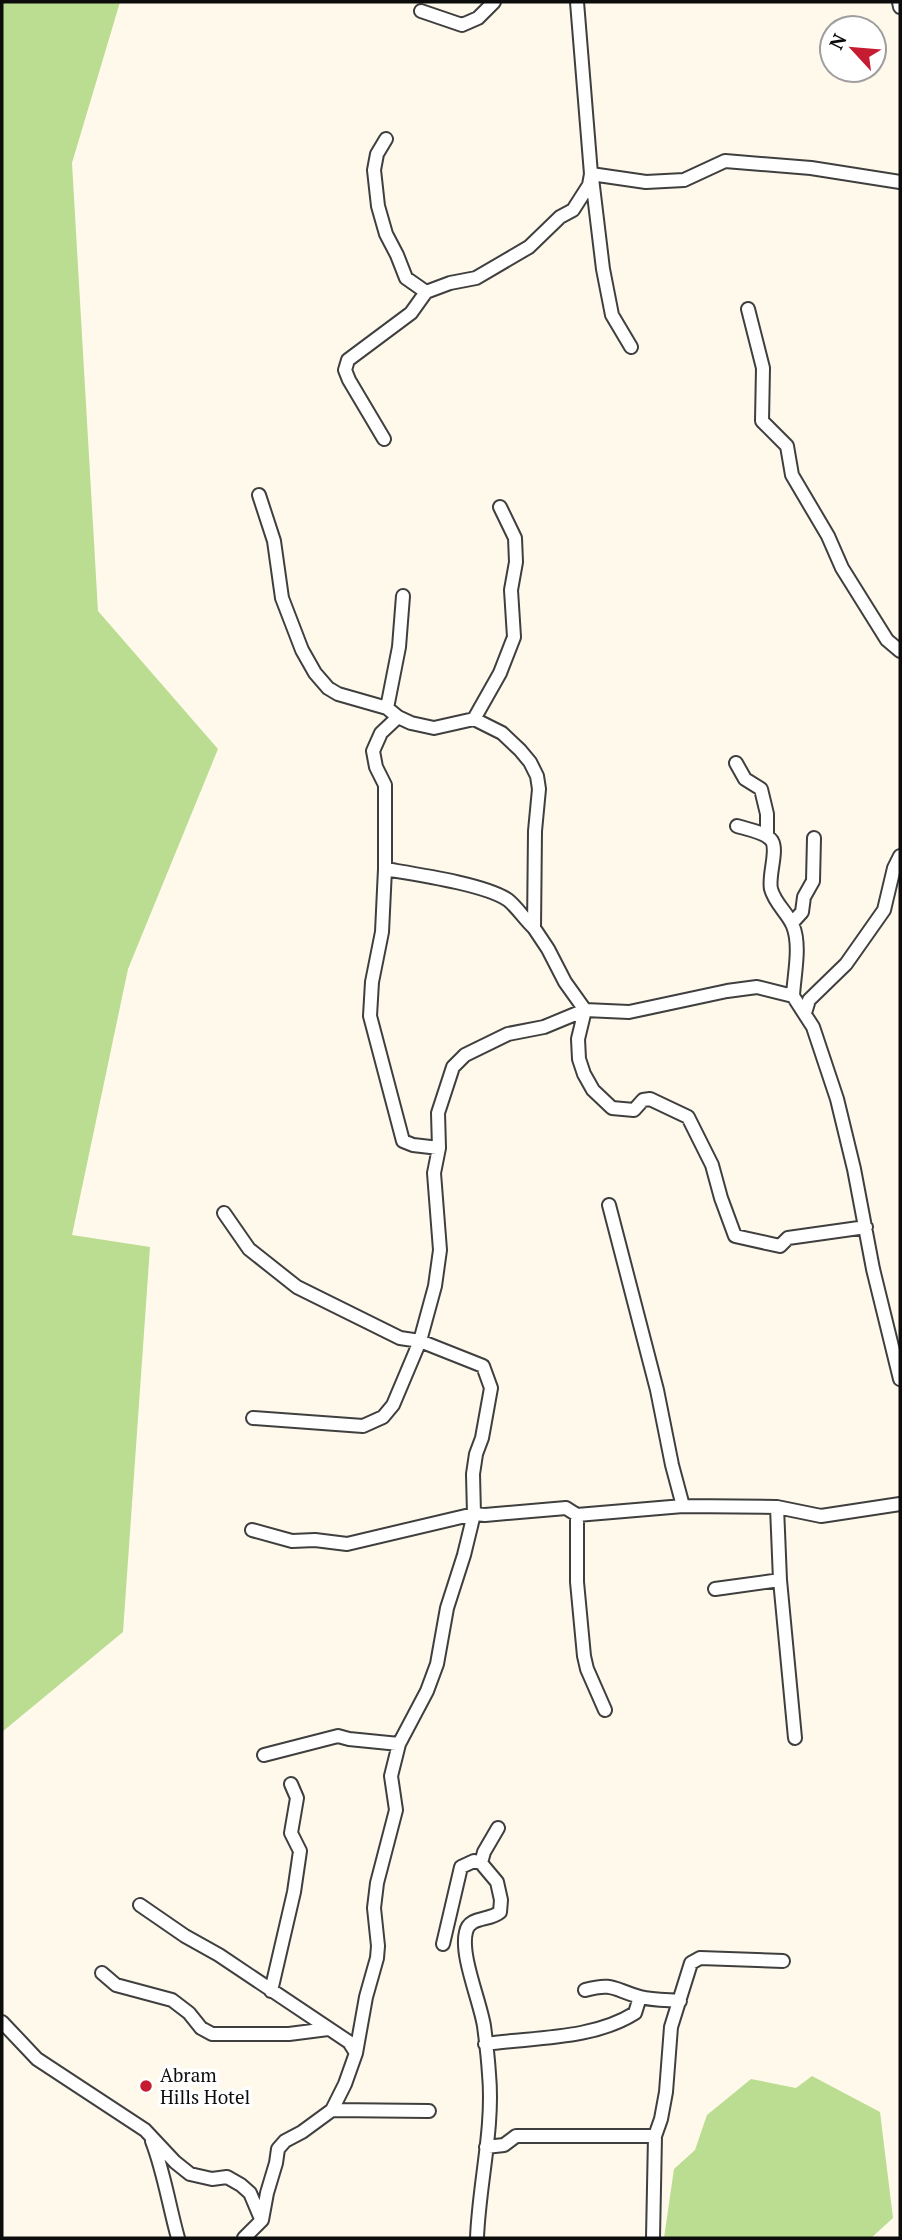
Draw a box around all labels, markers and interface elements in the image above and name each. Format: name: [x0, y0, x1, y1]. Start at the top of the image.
north arrow: [818, 14, 888, 84]
text: N: [823, 29, 852, 53]
place label: Abram Hills Hotel: [160, 2062, 250, 2109]
marker: Abram Hills Hotel: [138, 2078, 154, 2094]

